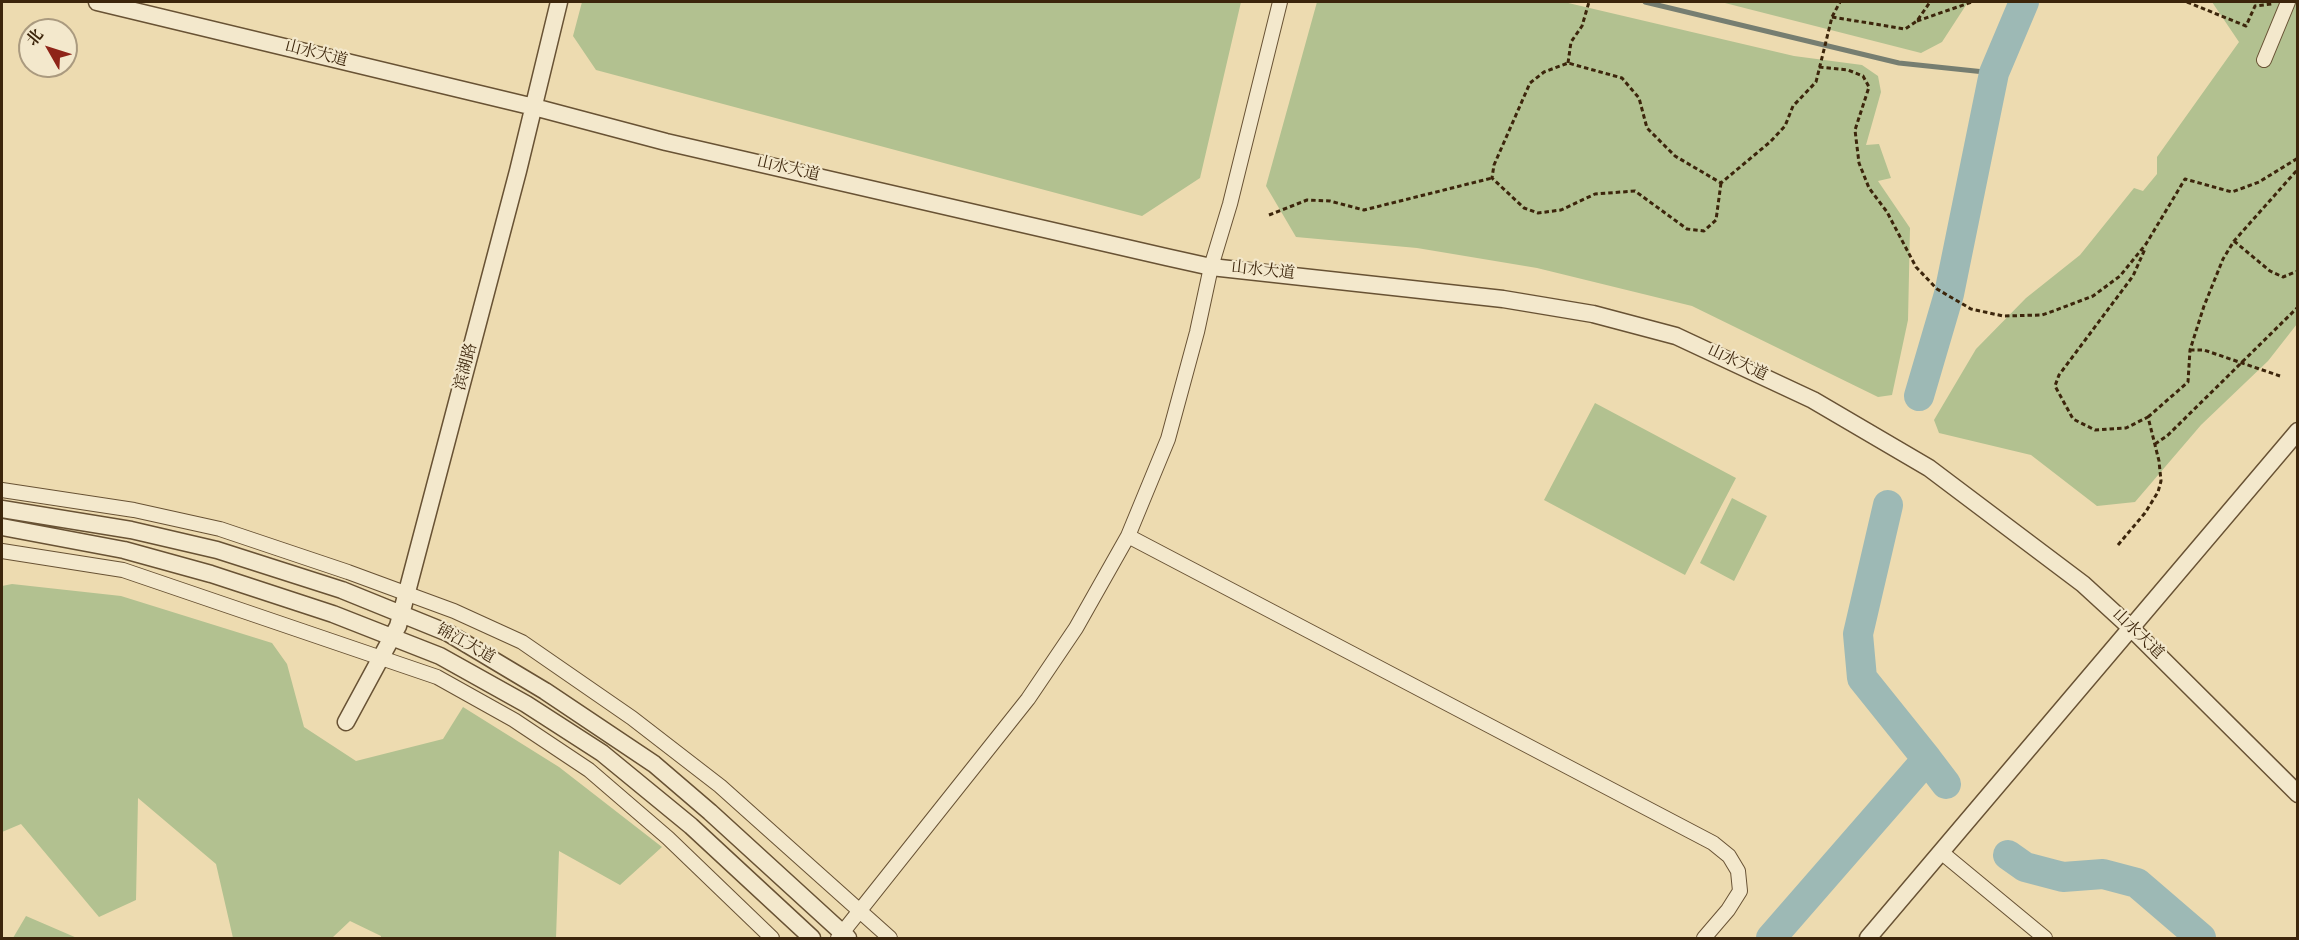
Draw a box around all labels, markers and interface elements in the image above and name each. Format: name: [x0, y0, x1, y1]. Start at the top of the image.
north arrow: [18, 18, 78, 78]
text: 北: [22, 25, 49, 51]
street label: 山水大道: [283, 38, 349, 72]
street label: 山水大道: [755, 153, 821, 187]
street label: 山水大道: [1230, 259, 1296, 285]
street label: 滨湖路: [452, 341, 482, 393]
street label: 山水大道: [1704, 342, 1770, 386]
street label: 山水大道: [2107, 606, 2167, 664]
street label: 锦江大道: [432, 621, 498, 669]

